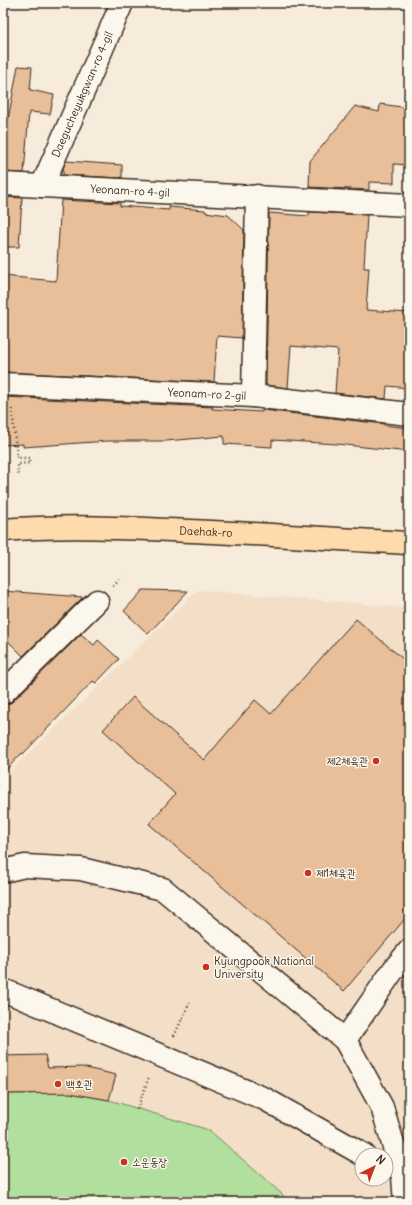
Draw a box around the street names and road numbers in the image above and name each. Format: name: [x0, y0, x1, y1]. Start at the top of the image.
street label: Daegucheyukgwan-ro 4-gil: [48, 29, 116, 159]
street label: Yeonam-ro 4-gil: [90, 182, 170, 200]
street label: Yeonam-ro 2-gil: [167, 385, 246, 403]
street label: Daehak-ro: [179, 523, 233, 540]

